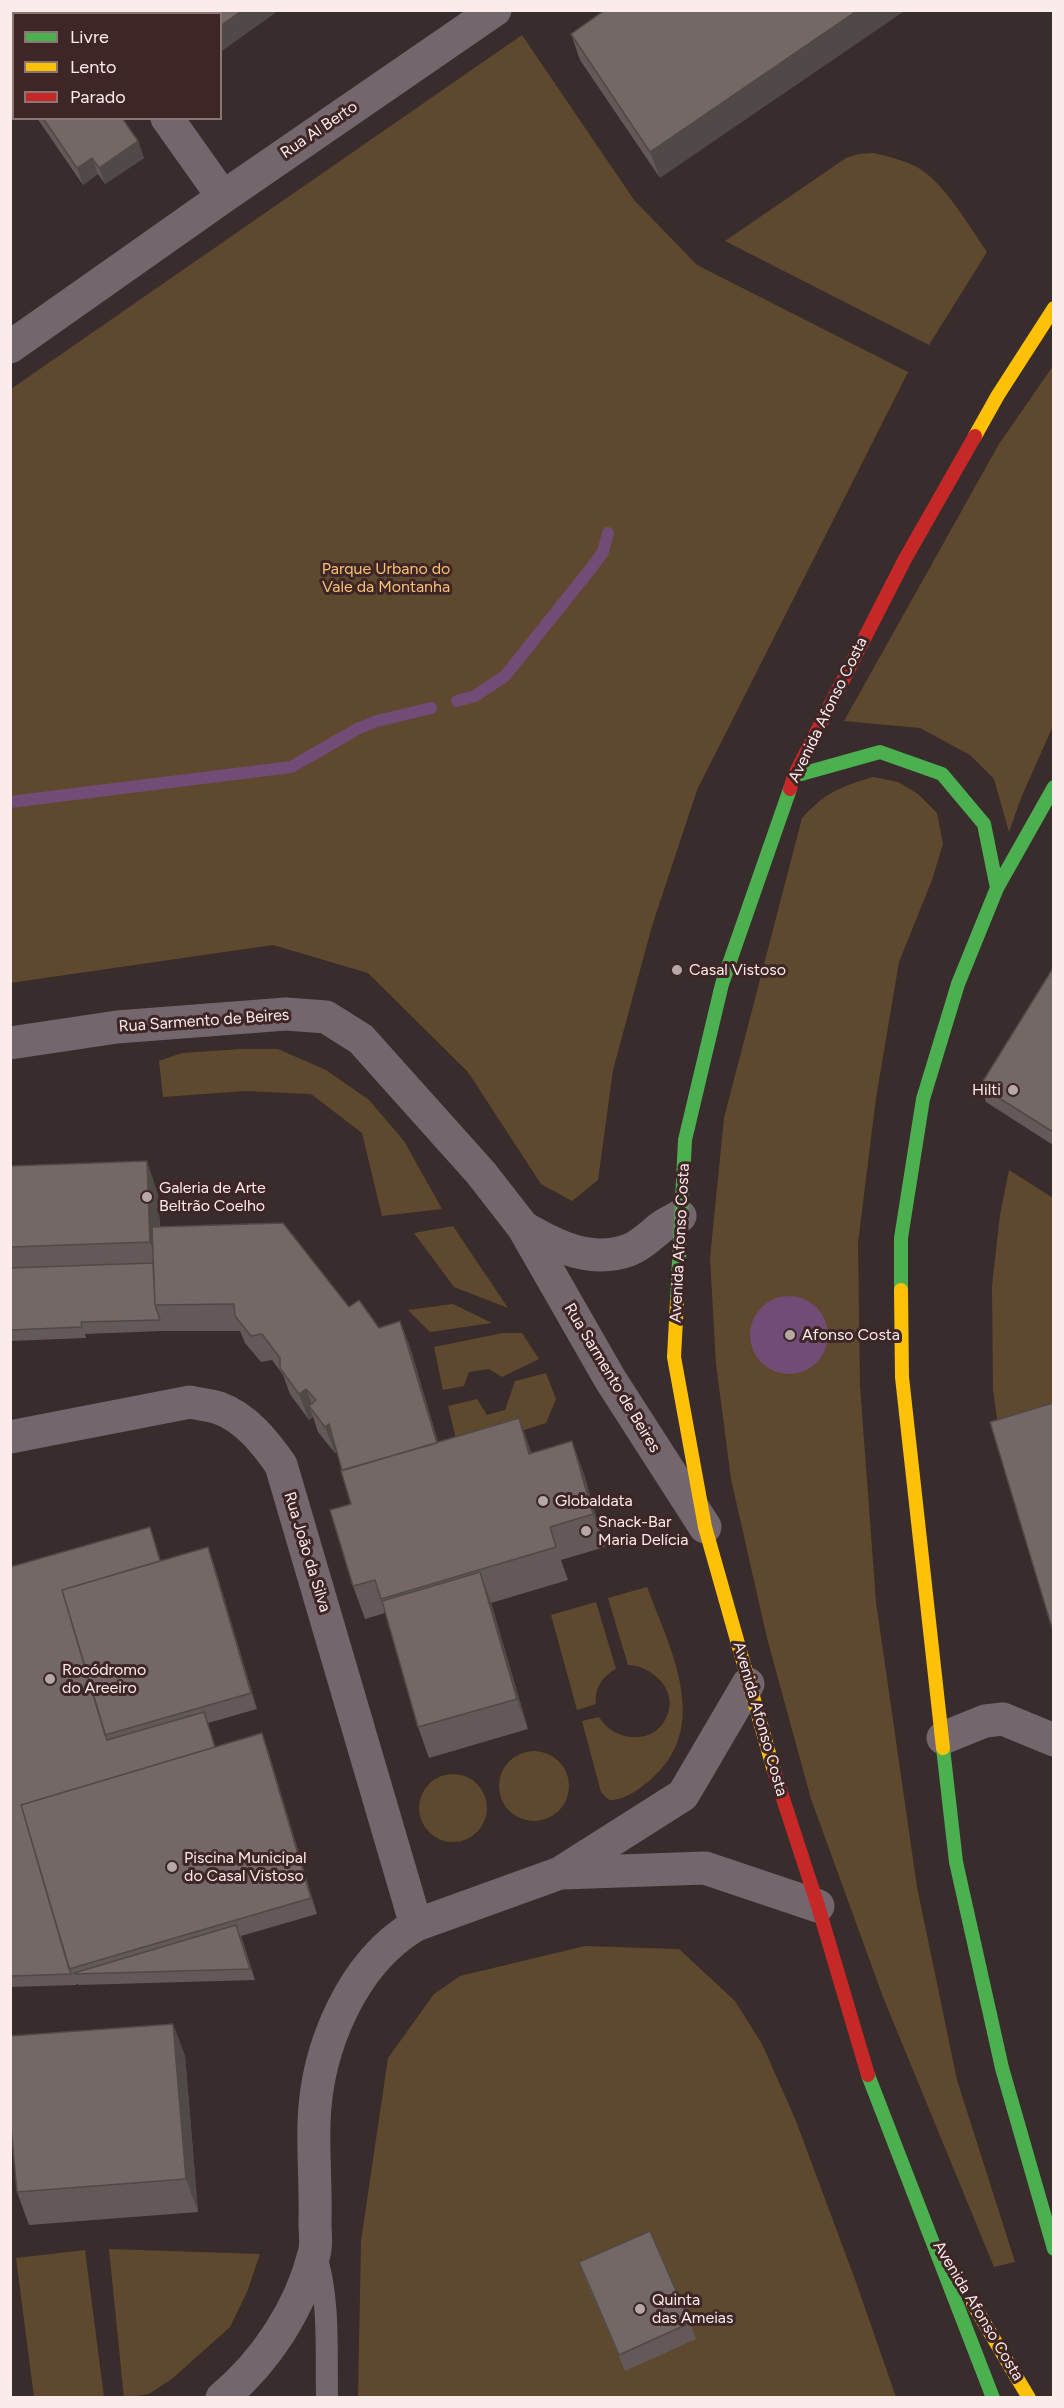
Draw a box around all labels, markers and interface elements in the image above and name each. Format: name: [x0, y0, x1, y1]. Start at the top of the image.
legend: [12, 12, 222, 120]
text: Livre: [70, 26, 109, 48]
text: Lento: [70, 56, 116, 78]
text: Parado: [70, 86, 126, 108]
street label: Rua Al Berto: [277, 97, 361, 163]
park label: Parque Urbano do Vale da Montanha: [322, 559, 450, 597]
street label: Avenida Afonso Costa: [784, 634, 872, 786]
place label: Casal Vistoso: [689, 960, 786, 980]
marker: Casal Vistoso: [670, 963, 684, 977]
street label: Rua Sarmento de Beires: [118, 1005, 290, 1037]
place label: Hilti: [972, 1080, 1001, 1100]
marker: Hilti: [1006, 1083, 1020, 1097]
street label: Avenida Afonso Costa: [666, 1163, 694, 1323]
place label: Galeria de Arte Beltrão Coelho: [159, 1178, 266, 1216]
marker: Galeria de Arte Beltrão Coelho: [140, 1190, 154, 1204]
street label: Rua Sarmento de Beires: [560, 1300, 664, 1456]
place label: Afonso Costa: [802, 1325, 900, 1345]
marker: Afonso Costa: [783, 1328, 797, 1342]
street label: Rua João da Silva: [280, 1490, 334, 1614]
place label: Globaldata: [555, 1491, 633, 1511]
marker: Globaldata: [536, 1494, 550, 1508]
place label: Snack-Bar Maria Delícia: [598, 1512, 688, 1550]
marker: Snack-Bar Maria Delícia: [579, 1524, 593, 1538]
street label: Avenida Afonso Costa: [729, 1640, 791, 1798]
place label: Rocódromo do Areeiro: [62, 1660, 146, 1698]
marker: Rocódromo do Areeiro: [43, 1672, 57, 1686]
place label: Piscina Municipal do Casal Vistoso: [184, 1848, 306, 1886]
marker: Piscina Municipal do Casal Vistoso: [165, 1860, 179, 1874]
street label: Avenida Afonso Costa: [929, 2238, 1027, 2384]
place label: Quinta das Ameias: [652, 2290, 733, 2328]
marker: Quinta das Ameias: [633, 2302, 647, 2316]

